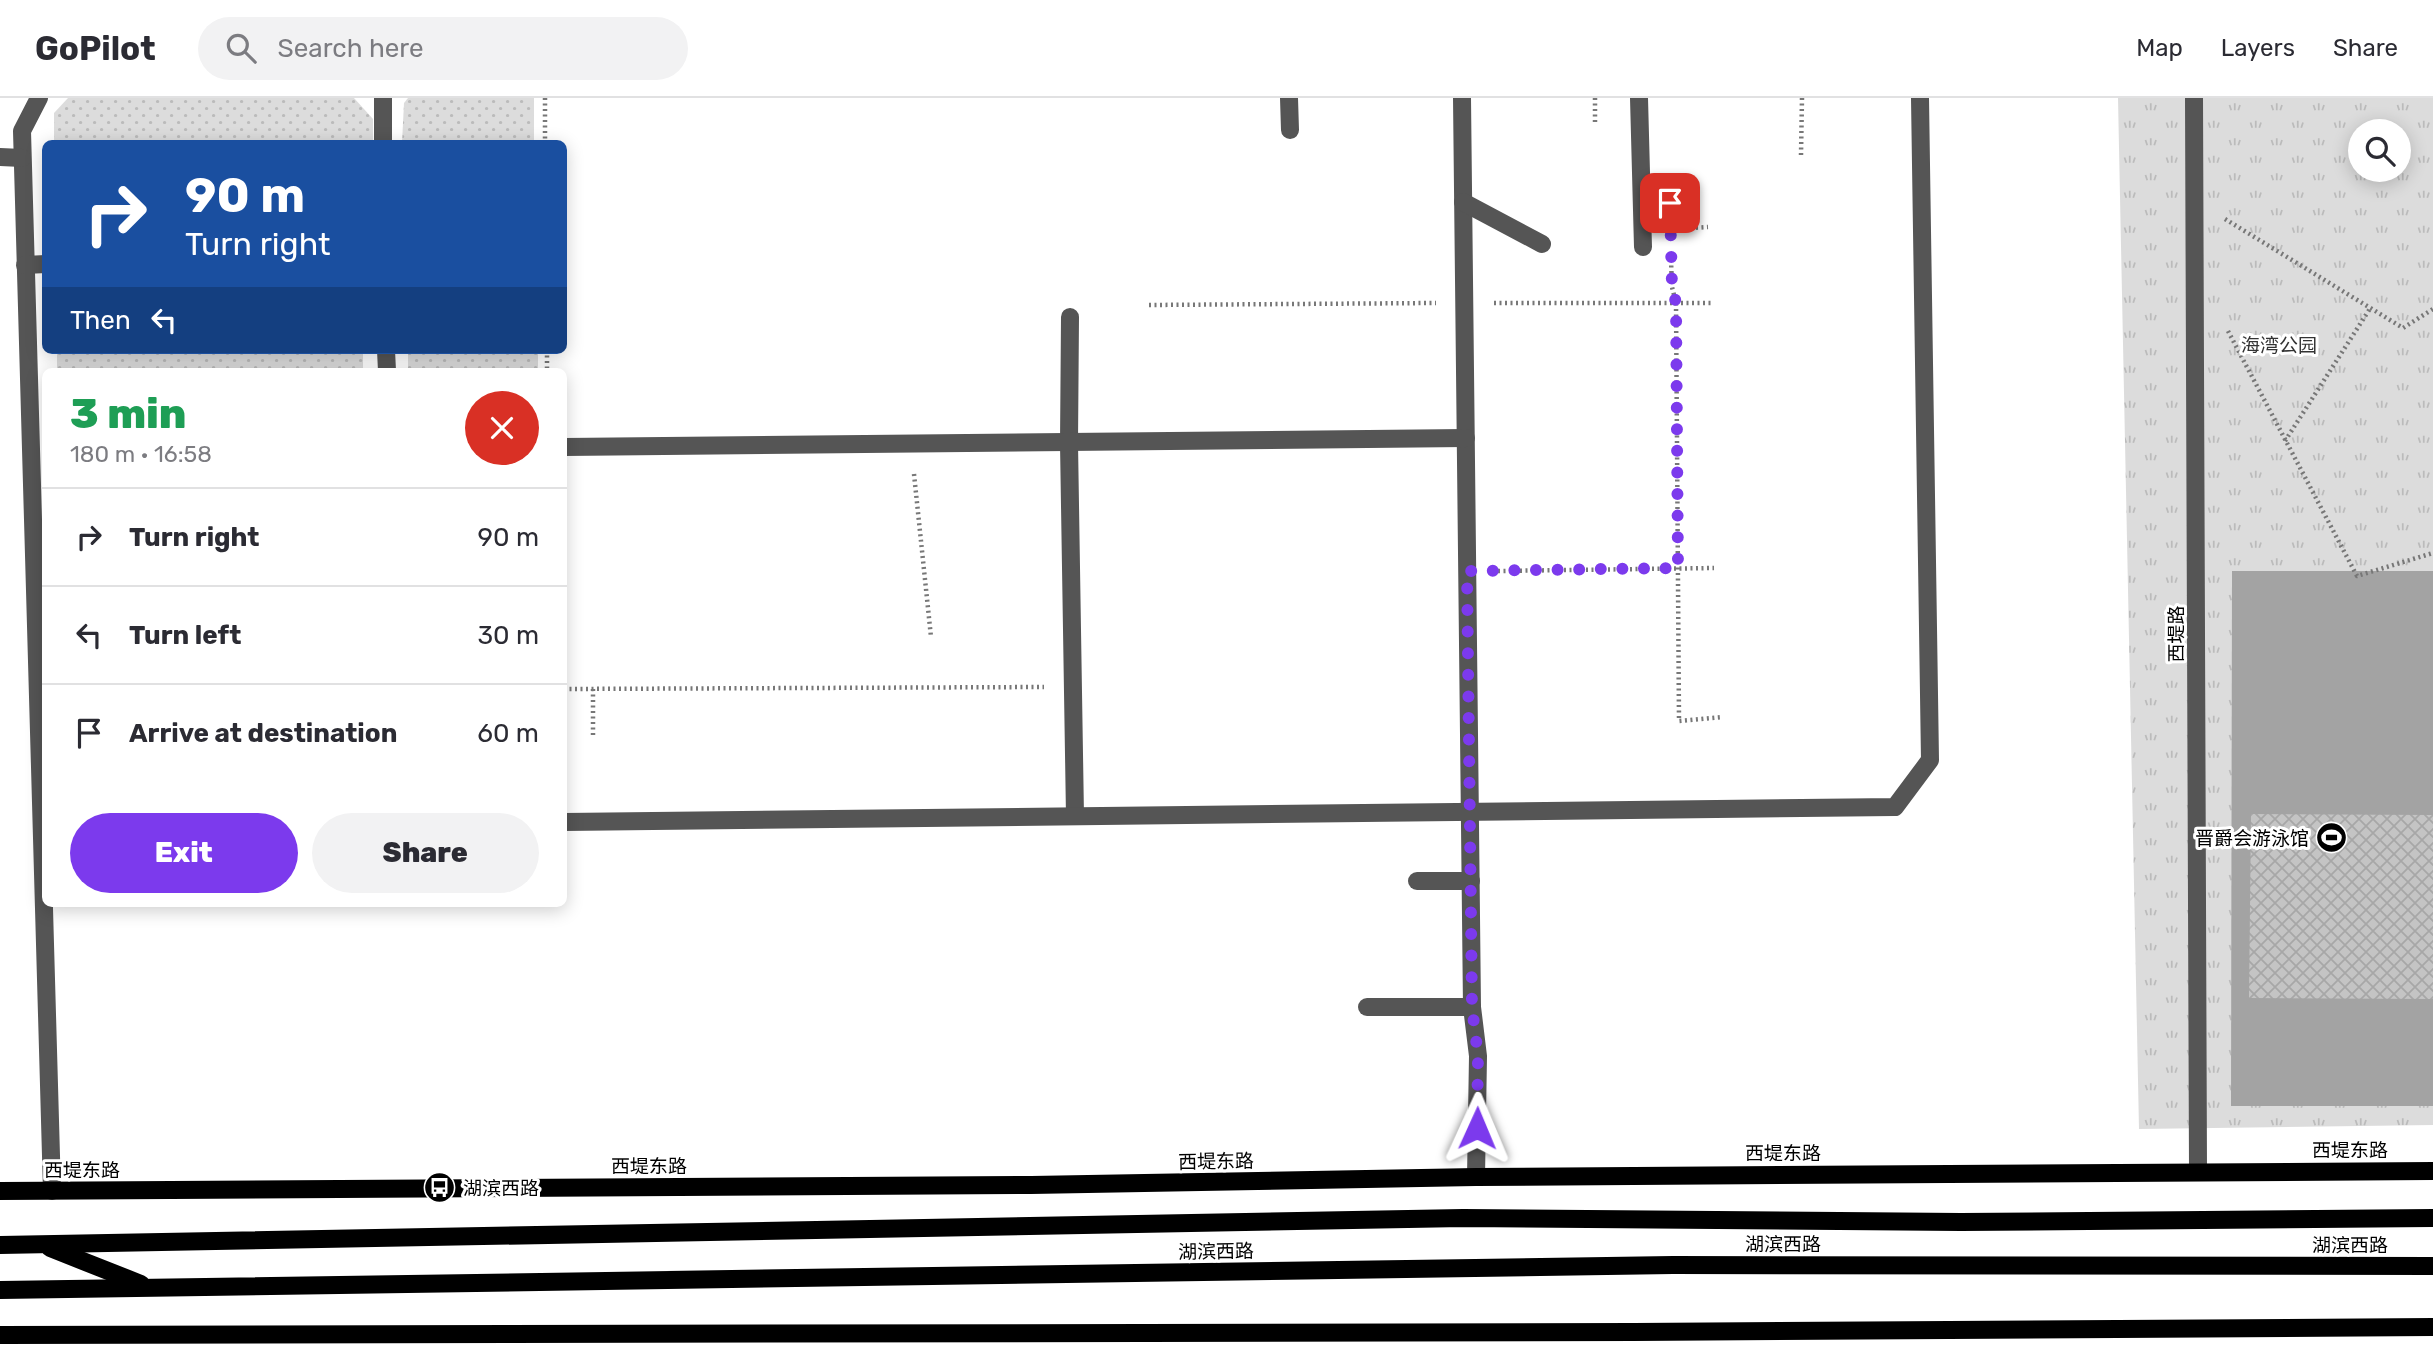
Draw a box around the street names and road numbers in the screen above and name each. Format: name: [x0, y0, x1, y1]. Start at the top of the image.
street label: 西堤路: [2165, 605, 2188, 663]
street label: 西堤东路: [2312, 1139, 2388, 1162]
street label: 西堤东路: [1745, 1142, 1821, 1165]
street label: 西堤东路: [1178, 1149, 1254, 1174]
street label: 西堤东路: [611, 1155, 687, 1178]
street label: 西堤东路: [44, 1159, 120, 1182]
street label: 湖滨西路: [1745, 1233, 1821, 1256]
street label: 湖滨西路: [2312, 1234, 2388, 1257]
street label: 湖滨西路: [1178, 1239, 1254, 1264]

